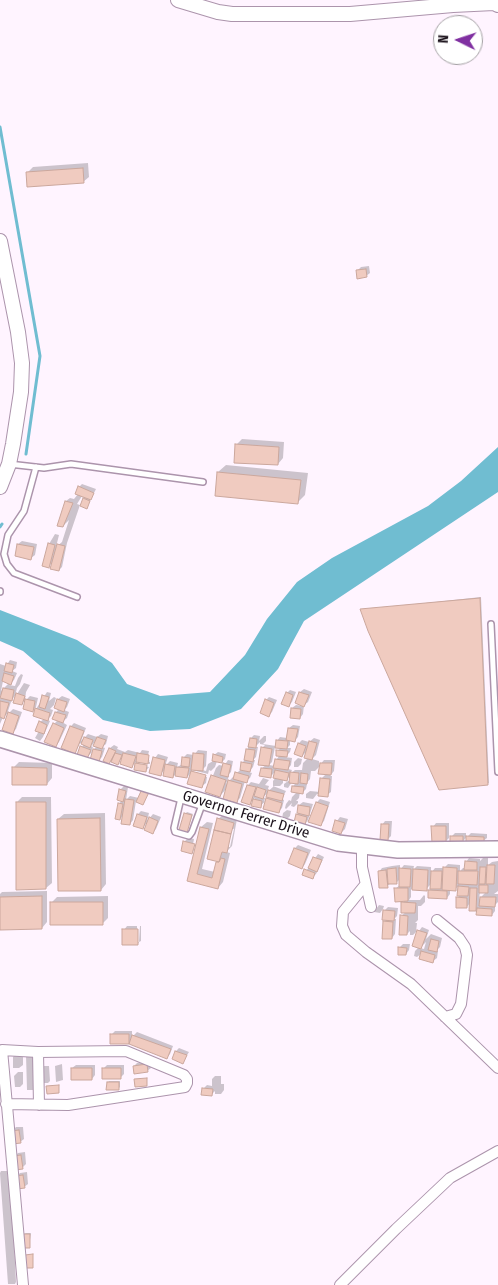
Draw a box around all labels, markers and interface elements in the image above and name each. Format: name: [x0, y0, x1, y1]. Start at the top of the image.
north arrow: [433, 15, 483, 65]
text: N: [435, 34, 452, 44]
street label: Governor Ferrer Drive: [180, 787, 312, 843]

